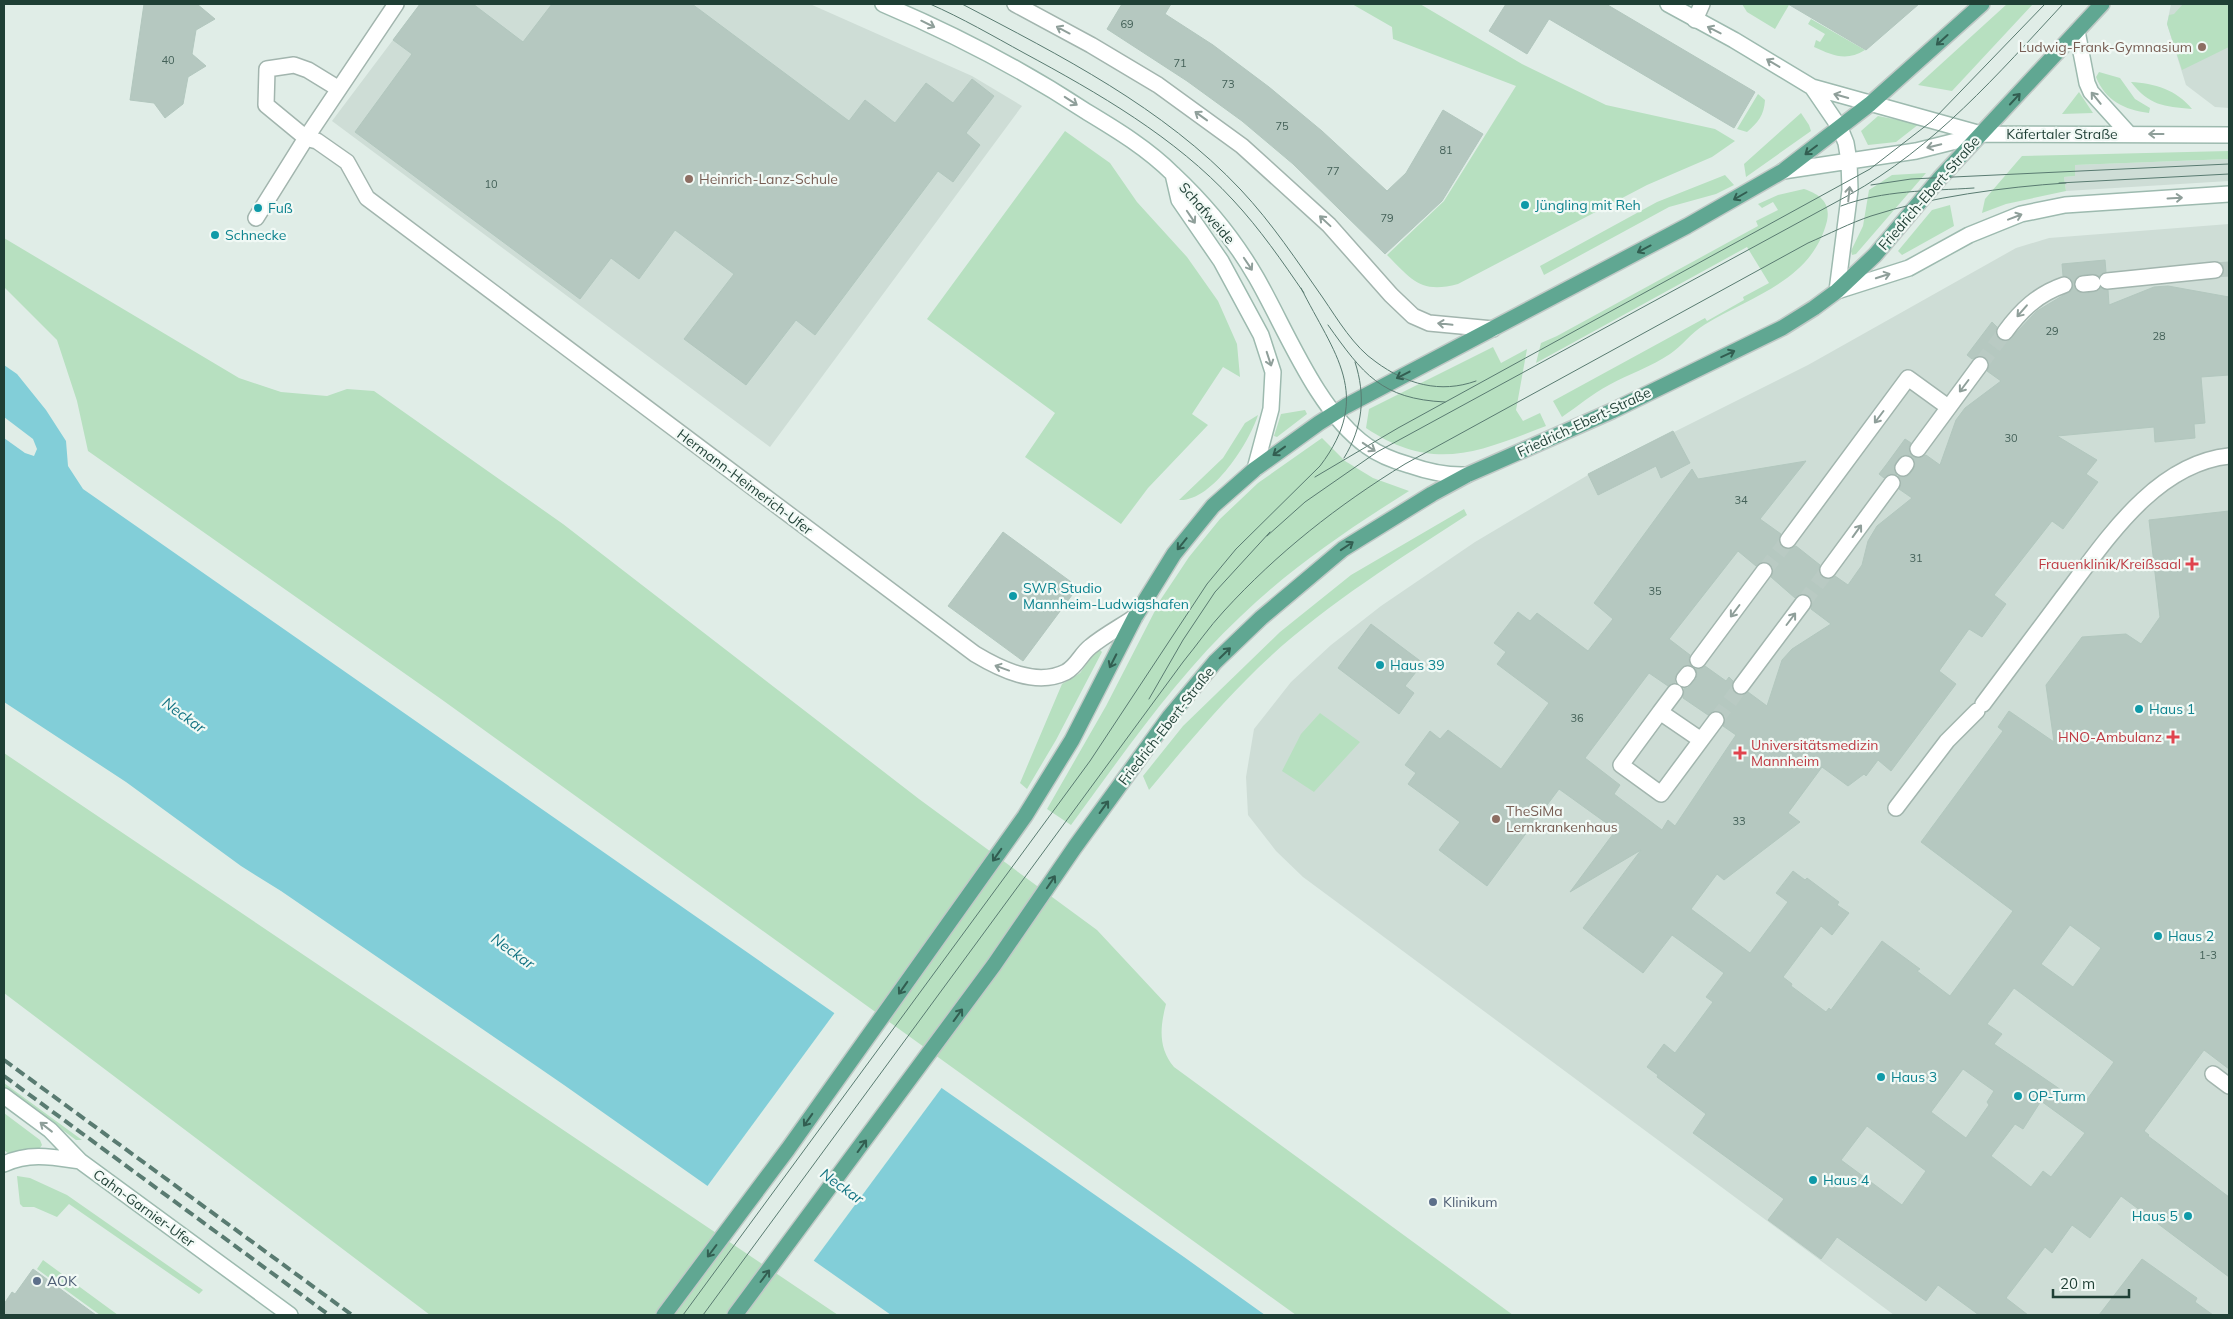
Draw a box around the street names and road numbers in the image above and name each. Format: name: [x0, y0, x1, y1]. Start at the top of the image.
street label: Käfertaler Straße: [2006, 125, 2118, 143]
street label: Friedrich-Ebert-Straße: [1875, 132, 1983, 254]
street label: Schafweide: [1175, 178, 1239, 248]
street label: Friedrich-Ebert-Straße: [1514, 383, 1654, 461]
street label: Hermann-Heimerich-Ufer: [674, 425, 817, 539]
street label: Friedrich-Ebert-Straße: [1114, 663, 1218, 789]
street label: Cahn-Garnier-Ufer: [90, 1165, 199, 1251]

